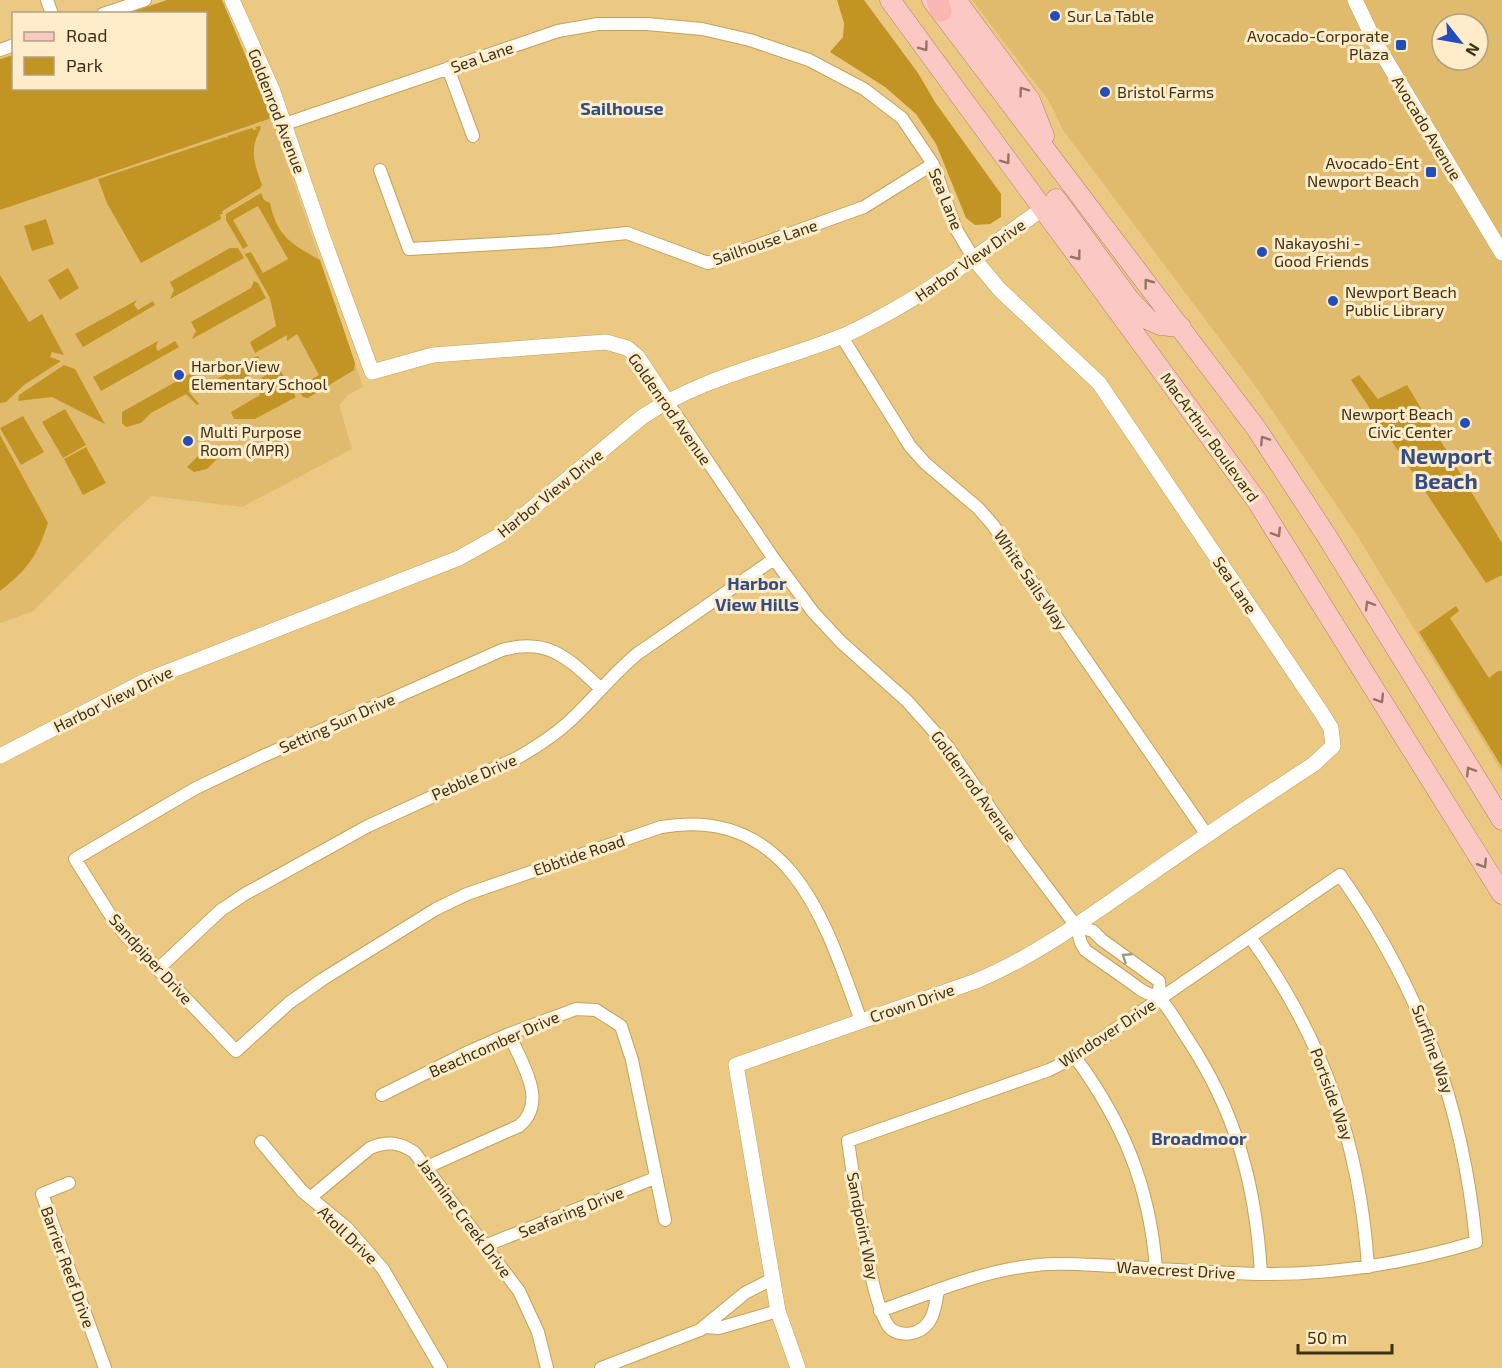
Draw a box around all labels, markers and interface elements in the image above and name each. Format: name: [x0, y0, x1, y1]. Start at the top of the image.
place label: Sur La Table: [1067, 6, 1154, 25]
marker: Sur La Table: [1048, 9, 1062, 23]
legend: [12, 12, 207, 90]
north arrow: [1430, 12, 1490, 72]
text: Road: [66, 24, 107, 46]
place label: Avocado-Corporate Plaza: [1247, 26, 1389, 63]
street label: Sea Lane: [448, 37, 516, 76]
marker: Avocado-Corporate Plaza: [1394, 38, 1408, 52]
text: N: [1462, 40, 1484, 60]
one-way arrow: [917, 41, 928, 52]
street label: Goldenrod Avenue: [245, 46, 310, 176]
text: Park: [66, 54, 103, 76]
street label: Avocado Avenue: [1389, 72, 1466, 184]
place label: Bristol Farms: [1117, 82, 1214, 101]
marker: Bristol Farms: [1098, 85, 1112, 99]
one-way arrow: [1019, 87, 1030, 98]
district label: Sailhouse: [580, 97, 664, 119]
one-way arrow: [999, 153, 1010, 164]
place label: Avocado-Ent Newport Beach: [1307, 153, 1419, 190]
street label: Sea Lane: [926, 165, 967, 232]
marker: Avocado-Ent Newport Beach: [1424, 165, 1438, 179]
street label: Harbor View Drive: [911, 214, 1028, 305]
street label: Sailhouse Lane: [710, 215, 820, 268]
place label: Nakayoshi - Good Friends: [1274, 233, 1369, 270]
marker: Nakayoshi - Good Friends: [1255, 245, 1269, 259]
one-way arrow: [1070, 249, 1081, 260]
one-way arrow: [1144, 279, 1155, 290]
place label: Newport Beach Public Library: [1345, 282, 1457, 319]
marker: Newport Beach Public Library: [1326, 294, 1340, 308]
street label: Goldenrod Avenue: [625, 349, 716, 468]
place label: Harbor View Elementary School: [191, 356, 327, 393]
marker: Harbor View Elementary School: [172, 368, 186, 382]
street label: MacArthur Boulevard: [1157, 368, 1264, 505]
place label: Newport Beach Civic Center: [1341, 404, 1454, 441]
marker: Newport Beach Civic Center: [1458, 416, 1472, 430]
place label: Multi Purpose Room (MPR): [200, 422, 302, 459]
marker: Multi Purpose Room (MPR): [181, 434, 195, 448]
one-way arrow: [1260, 436, 1271, 447]
district label: Newport Beach: [1400, 442, 1492, 493]
street label: Harbor View Drive: [493, 444, 606, 541]
street label: White Sails Way: [991, 526, 1072, 634]
one-way arrow: [1269, 527, 1281, 537]
street label: Sea Lane: [1209, 553, 1261, 617]
district label: Harbor View Hills: [715, 572, 799, 615]
one-way arrow: [1365, 600, 1376, 611]
street label: Harbor View Drive: [50, 661, 175, 736]
street label: Setting Sun Drive: [276, 689, 398, 757]
one-way arrow: [1372, 693, 1384, 703]
street label: Goldenrod Avenue: [928, 727, 1021, 845]
street label: Pebble Drive: [428, 749, 519, 804]
one-way arrow: [1466, 767, 1478, 777]
street label: Ebbtide Road: [531, 830, 627, 879]
one-way arrow: [1476, 858, 1488, 868]
street label: Sandpiper Drive: [106, 910, 197, 1008]
one-way arrow: [1122, 953, 1133, 964]
street label: Crown Drive: [867, 979, 957, 1026]
street label: Windover Drive: [1055, 994, 1159, 1071]
street label: Surfline Way: [1409, 1002, 1458, 1096]
street label: Beachcomber Drive: [426, 1006, 562, 1081]
street label: Portside Way: [1307, 1045, 1358, 1143]
district label: Broadmoor: [1151, 1127, 1247, 1149]
street label: Jasmine Creek Drive: [415, 1155, 516, 1281]
street label: Sandpoint Way: [844, 1170, 883, 1282]
street label: Seafaring Drive: [516, 1182, 626, 1241]
street label: Atoll Drive: [315, 1202, 382, 1268]
street label: Barrier Reef Drive: [38, 1203, 99, 1330]
street label: Wavecrest Drive: [1116, 1257, 1236, 1282]
scale bar: [1298, 1317, 1392, 1355]
text: 50 m: [1307, 1326, 1347, 1348]

